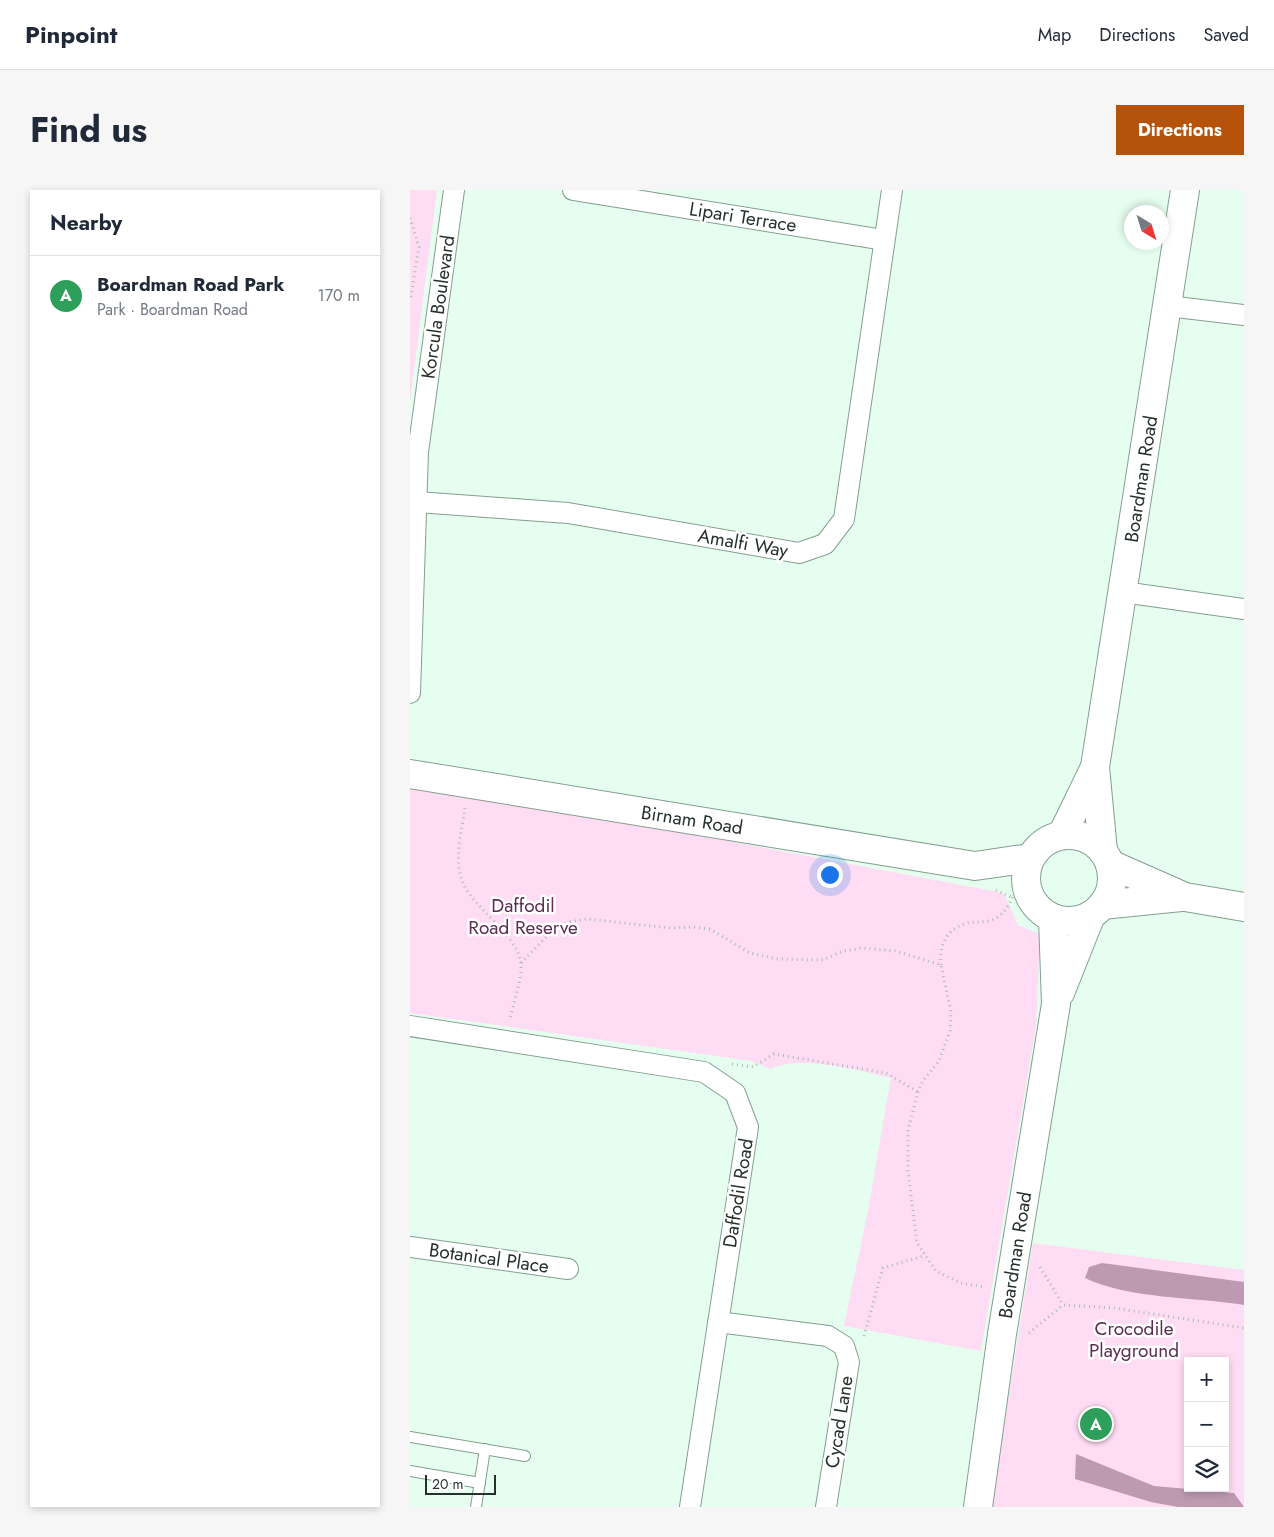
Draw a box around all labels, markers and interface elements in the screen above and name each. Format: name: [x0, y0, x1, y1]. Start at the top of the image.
text: Pinpoint: [25, 17, 117, 52]
text: Map: [1038, 22, 1071, 48]
text: Directions: [1099, 22, 1175, 48]
text: Saved: [1203, 22, 1249, 48]
text: Find us: [30, 105, 147, 155]
button: Directions: [1116, 105, 1244, 155]
street label: Lipari Terrace: [687, 195, 799, 239]
north arrow: [1124, 205, 1169, 250]
text: Nearby: [50, 208, 122, 238]
street label: Korcula Boulevard: [415, 233, 461, 381]
text: Boardman Road Park: [97, 271, 285, 298]
text: A: [60, 284, 72, 307]
text: 170 m: [318, 284, 360, 307]
text: Park · Boardman Road: [97, 298, 248, 321]
street label: Boardman Road: [1118, 414, 1164, 544]
street label: Amalfi Way: [696, 522, 791, 564]
street label: Birnam Road: [639, 799, 745, 841]
your location: [817, 862, 843, 888]
park label: Daffodil Road Reserve: [468, 892, 578, 941]
street label: Daffodil Road: [716, 1137, 760, 1249]
street label: Boardman Road: [992, 1190, 1038, 1320]
street label: Botanical Place: [427, 1236, 551, 1280]
park label: Crocodile Playground: [1089, 1315, 1179, 1364]
map controls: [1184, 1357, 1229, 1492]
button: +: [1184, 1357, 1229, 1402]
street label: Cycad Lane: [818, 1374, 860, 1470]
button: −: [1184, 1402, 1229, 1447]
pin: A: [1080, 1405, 1112, 1443]
button: layers: [1184, 1447, 1229, 1492]
scale bar: [425, 1472, 496, 1495]
text: 20 m: [432, 1474, 464, 1494]

